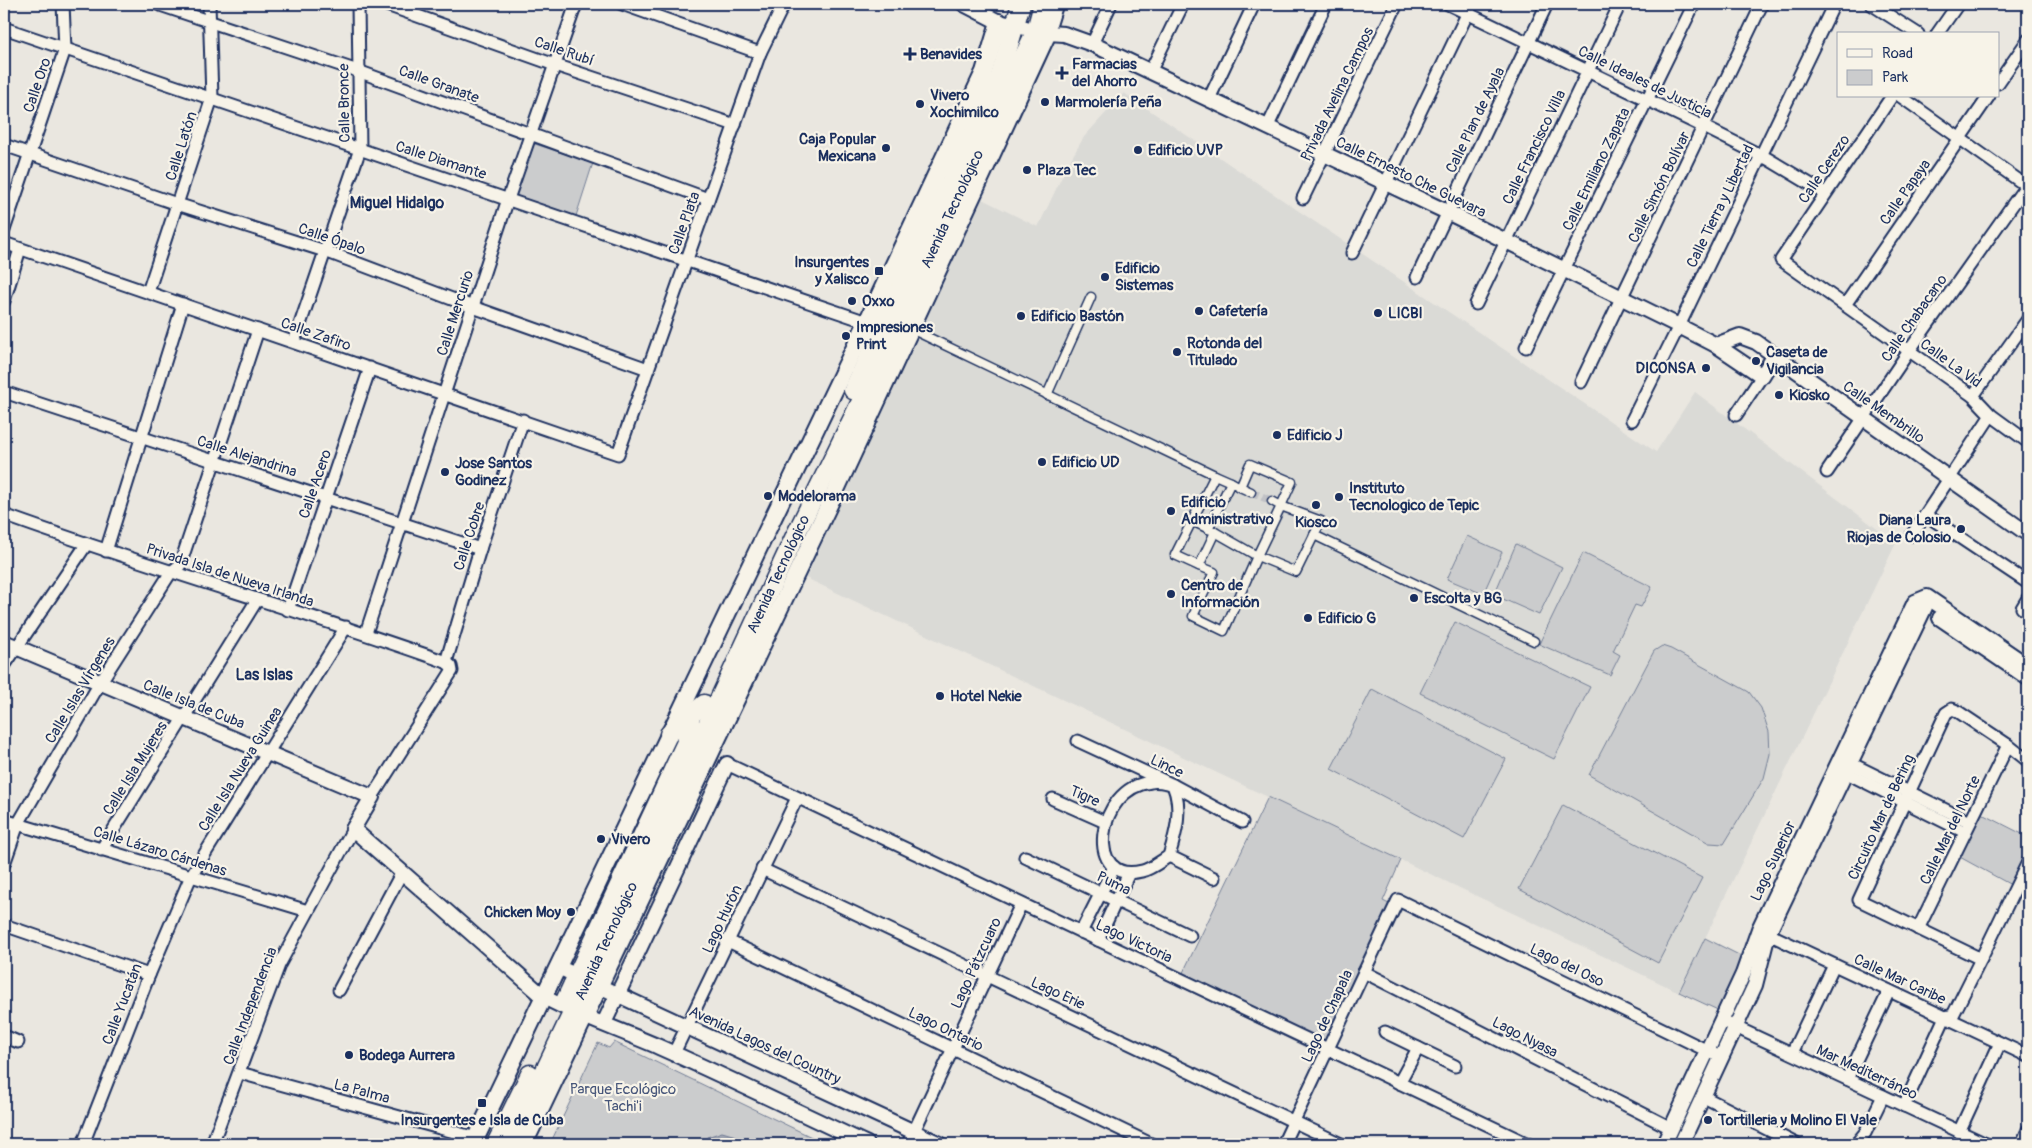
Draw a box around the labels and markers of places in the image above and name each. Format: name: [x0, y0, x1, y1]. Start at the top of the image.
place label: Benavides: [920, 45, 982, 64]
marker: Benavides: [904, 48, 916, 60]
place label: Farmacias del Ahorro: [1072, 55, 1137, 91]
marker: Farmacias del Ahorro: [1056, 67, 1068, 79]
place label: Vivero Xochimilco: [930, 86, 999, 122]
place label: Marmolería Peña: [1055, 93, 1162, 112]
marker: Marmolería Peña: [1039, 96, 1051, 108]
marker: Vivero Xochimilco: [914, 98, 926, 110]
place label: Caja Popular Mexicana: [799, 130, 877, 166]
place label: Edificio UVP: [1148, 141, 1223, 160]
marker: Caja Popular Mexicana: [880, 142, 892, 154]
marker: Edificio UVP: [1132, 144, 1144, 156]
place label: Plaza Tec: [1037, 161, 1097, 180]
marker: Plaza Tec: [1021, 164, 1033, 176]
place label: Insurgentes y Xalisco: [794, 253, 869, 289]
place label: Edificio Sistemas: [1115, 259, 1174, 295]
marker: Insurgentes y Xalisco: [873, 265, 885, 277]
marker: Edificio Sistemas: [1099, 271, 1111, 283]
place label: Oxxo: [862, 292, 895, 311]
marker: Oxxo: [846, 295, 858, 307]
place label: Cafetería: [1209, 302, 1268, 321]
place label: LICBI: [1388, 304, 1423, 323]
marker: Cafetería: [1193, 305, 1205, 317]
place label: Edificio Bastón: [1031, 307, 1125, 326]
marker: LICBI: [1372, 307, 1384, 319]
marker: Edificio Bastón: [1015, 310, 1027, 322]
place label: Impresiones Print: [856, 318, 933, 354]
marker: Impresiones Print: [840, 330, 852, 342]
place label: Rotonda del Titulado: [1186, 334, 1262, 370]
place label: Caseta de Vigilancia: [1766, 343, 1828, 379]
marker: Rotonda del Titulado: [1171, 346, 1183, 358]
marker: Caseta de Vigilancia: [1750, 355, 1762, 367]
place label: DICONSA: [1636, 359, 1696, 378]
marker: DICONSA: [1700, 362, 1712, 374]
place label: Kiosko: [1789, 386, 1830, 405]
marker: Kiosko: [1773, 389, 1785, 401]
place label: Edificio J: [1287, 426, 1342, 445]
marker: Edificio J: [1271, 429, 1283, 441]
place label: Edificio UD: [1052, 453, 1120, 472]
place label: Jose Santos Godinez: [455, 454, 532, 490]
marker: Edificio UD: [1036, 456, 1048, 468]
marker: Jose Santos Godinez: [439, 466, 451, 478]
place label: Instituto Tecnologico de Tepic: [1348, 479, 1480, 515]
place label: Modelorama: [778, 487, 856, 506]
marker: Modelorama: [762, 490, 774, 502]
marker: Instituto Tecnologico de Tepic: [1333, 491, 1345, 503]
place label: Edificio Administrativo: [1181, 493, 1274, 529]
marker: Kiosco: [1310, 499, 1322, 511]
marker: Edificio Administrativo: [1165, 505, 1177, 517]
place label: Diana Laura Riojas de Colosio: [1847, 511, 1951, 547]
place label: Kiosco: [1295, 513, 1337, 532]
marker: Diana Laura Riojas de Colosio: [1955, 523, 1967, 535]
place label: Centro de Información: [1181, 576, 1260, 612]
marker: Centro de Información: [1165, 588, 1177, 600]
place label: Escolta y BG: [1424, 589, 1502, 608]
marker: Escolta y BG: [1408, 592, 1420, 604]
place label: Edificio G: [1318, 609, 1376, 628]
marker: Edificio G: [1302, 612, 1314, 624]
place label: Hotel Nekie: [950, 687, 1022, 706]
marker: Hotel Nekie: [934, 690, 946, 702]
place label: Vivero: [611, 830, 650, 849]
marker: Vivero: [595, 833, 607, 845]
place label: Chicken Moy: [484, 903, 562, 922]
marker: Chicken Moy: [565, 906, 577, 918]
place label: Bodega Aurrera: [359, 1046, 455, 1065]
marker: Bodega Aurrera: [343, 1049, 355, 1061]
marker: Insurgentes e Isla de Cuba: [476, 1097, 488, 1109]
place label: Insurgentes e Isla de Cuba: [401, 1111, 563, 1130]
place label: Tortilleria y Molino El Vale: [1717, 1111, 1877, 1130]
marker: Tortilleria y Molino El Vale: [1702, 1114, 1714, 1126]

